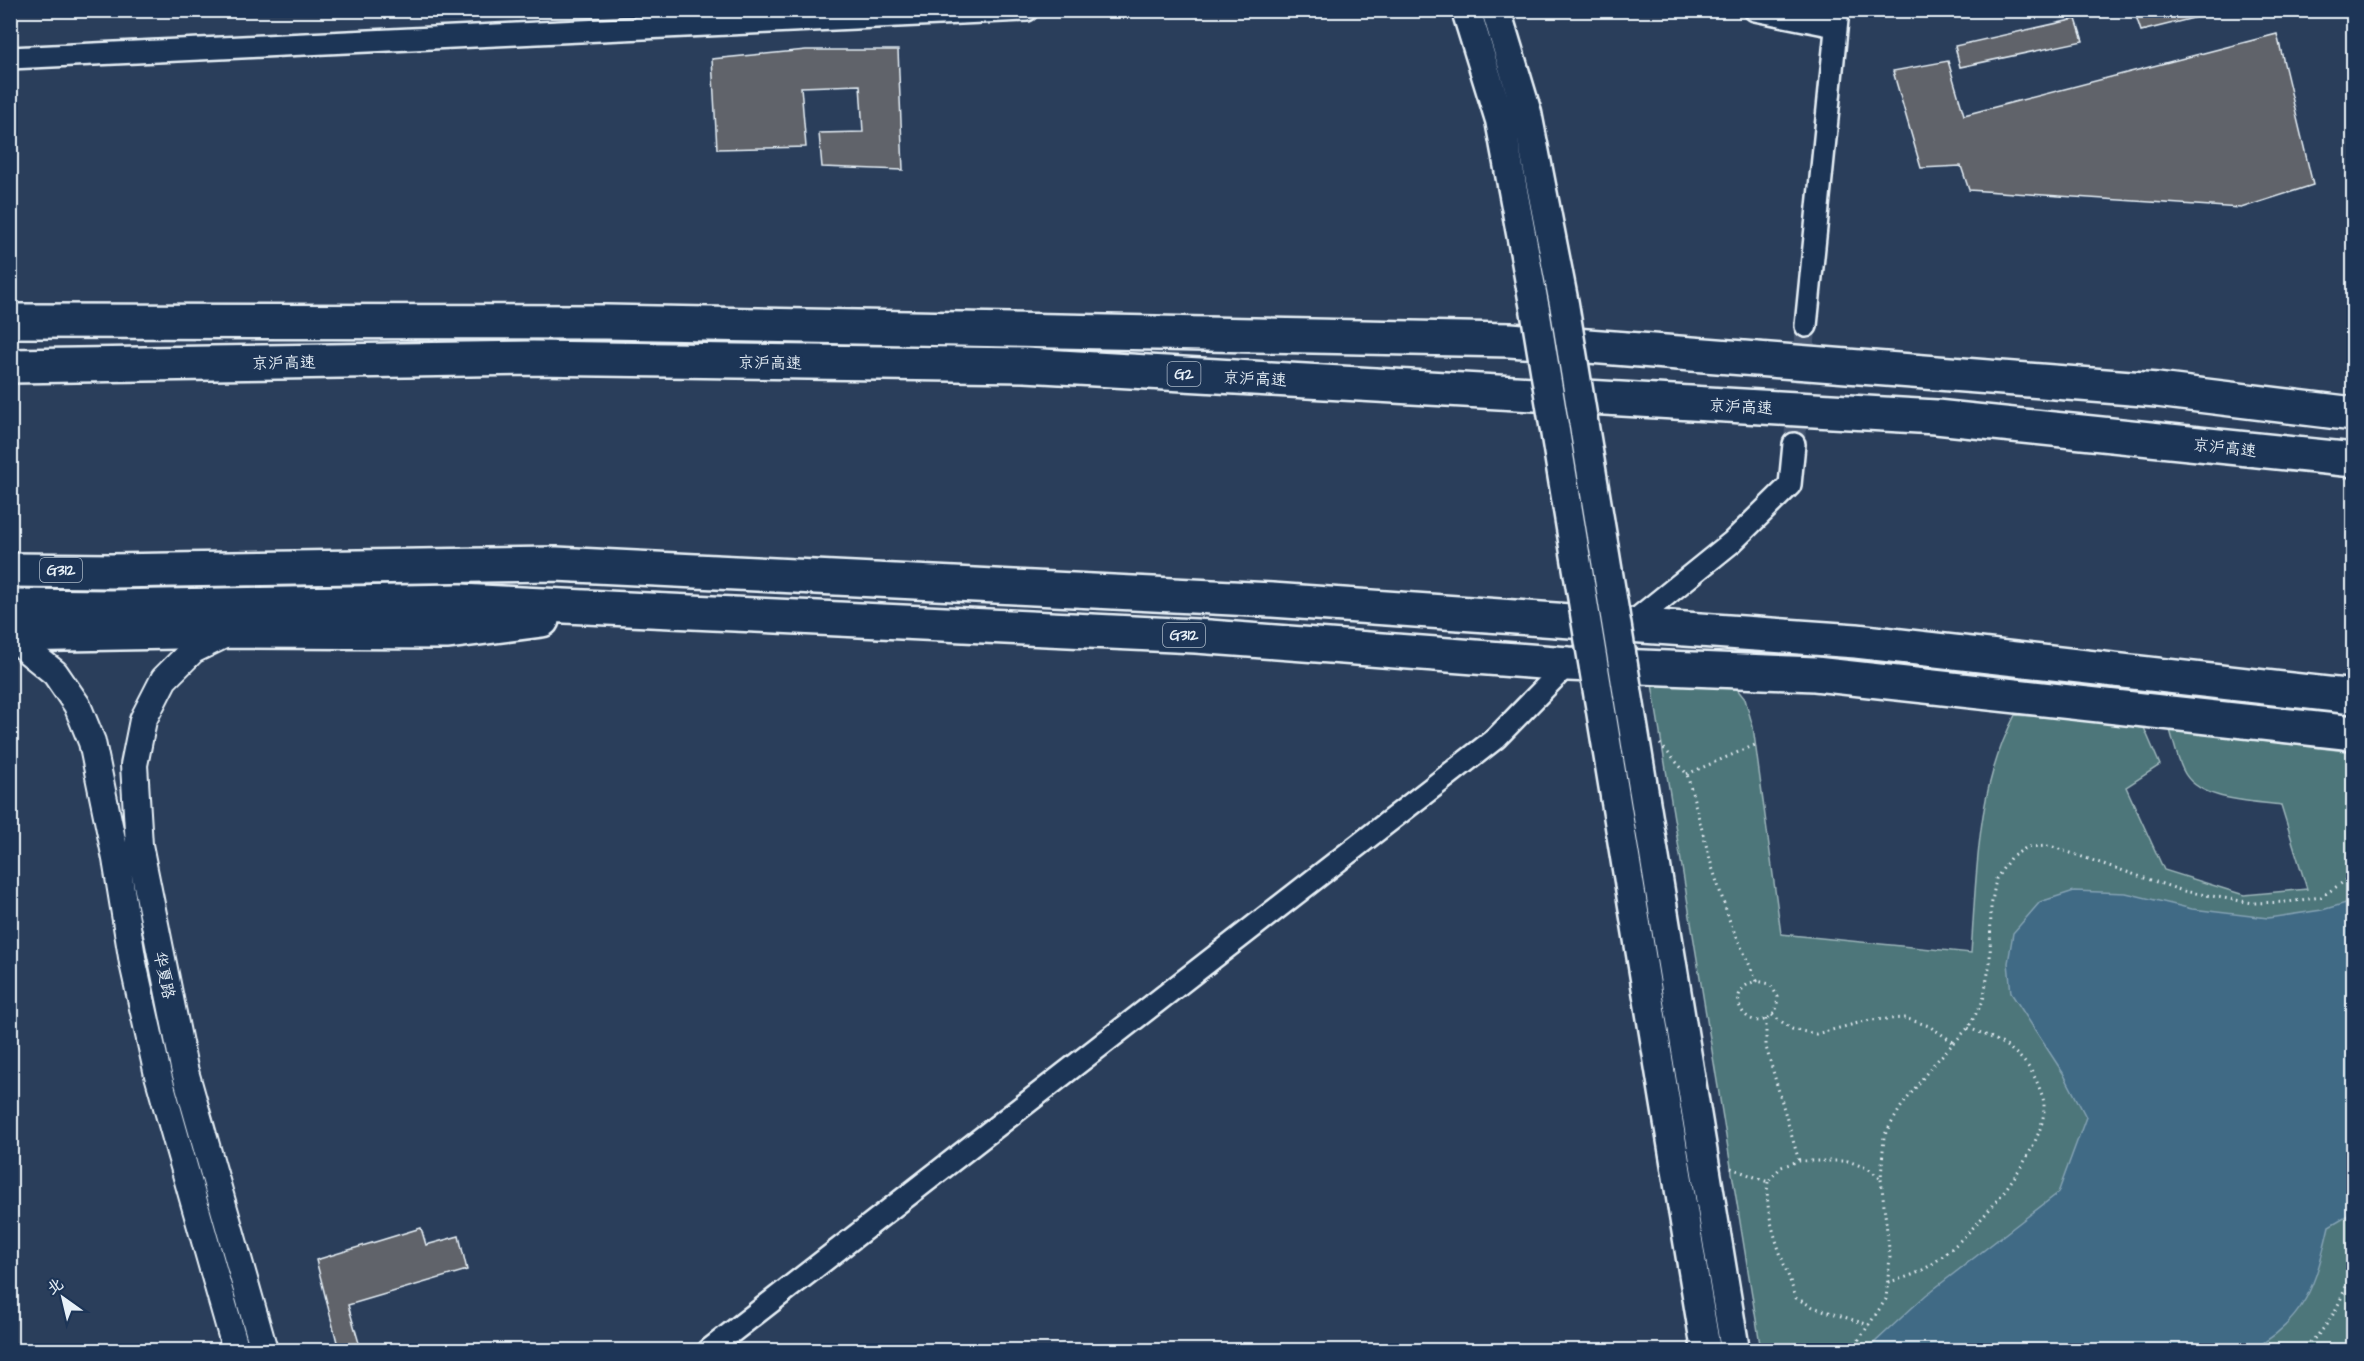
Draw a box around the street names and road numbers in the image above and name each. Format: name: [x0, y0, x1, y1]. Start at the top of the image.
street label: 京沪高速: [252, 351, 316, 375]
street label: 京沪高速: [738, 351, 802, 375]
road number: G2: [1168, 362, 1200, 386]
street label: 京沪高速: [1222, 366, 1287, 392]
street label: 京沪高速: [1708, 394, 1773, 420]
street label: 京沪高速: [2192, 434, 2258, 462]
road number: G312: [40, 558, 82, 582]
road number: G312: [1163, 623, 1205, 647]
street label: 华夏路: [148, 949, 180, 1001]

